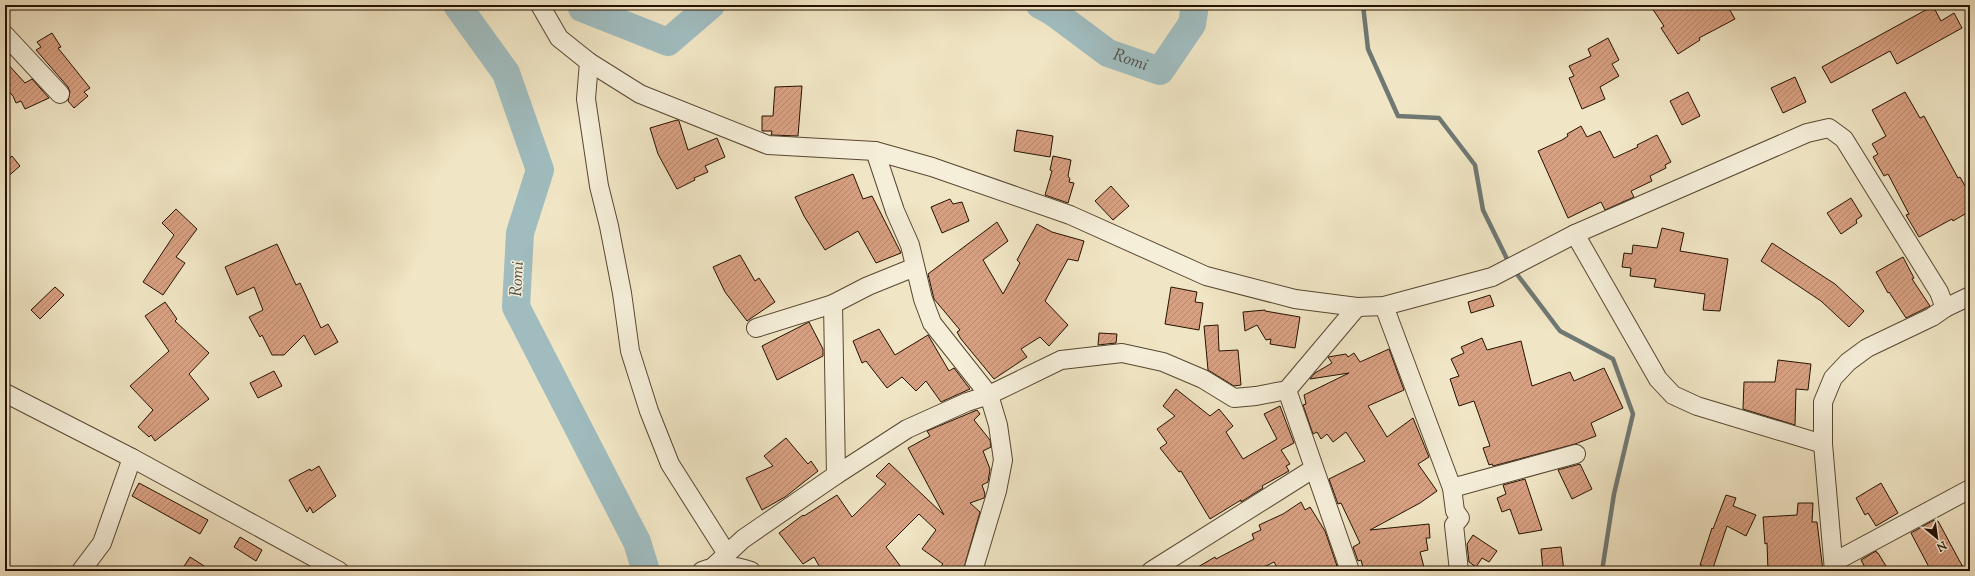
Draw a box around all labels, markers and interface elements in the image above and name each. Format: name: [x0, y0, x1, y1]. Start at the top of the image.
water label: Romi: [1110, 44, 1151, 78]
water label: Romi: [505, 261, 531, 297]
north arrow: [1917, 518, 1957, 558]
text: N: [1933, 536, 1950, 555]

